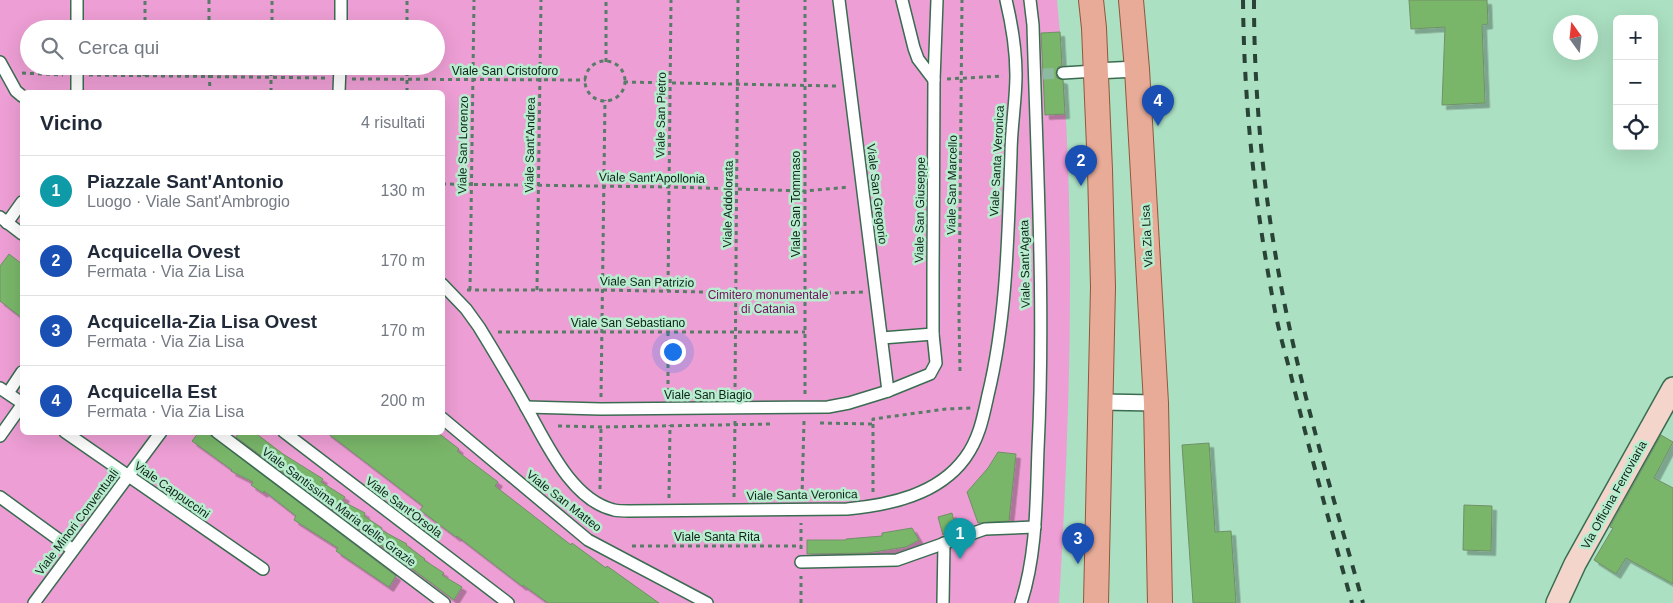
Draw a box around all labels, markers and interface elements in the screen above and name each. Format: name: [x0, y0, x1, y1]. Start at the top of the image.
north arrow: [1553, 15, 1598, 60]
map controls: [1613, 15, 1658, 150]
button: +: [1613, 15, 1658, 60]
search box: [20, 20, 445, 75]
icon: search: [38, 34, 66, 62]
text: Cerca qui: [78, 37, 159, 58]
button: −: [1613, 60, 1658, 105]
street label: Viale San Cristoforo: [452, 64, 559, 78]
street label: Viale San Pietro: [653, 72, 669, 158]
pin: 4: [1142, 85, 1174, 126]
street label: Viale San Lorenzo: [455, 96, 471, 194]
street label: Viale Sant'Andrea: [522, 97, 538, 193]
street label: Viale Santa Veronica: [987, 105, 1007, 217]
button: locate: [1613, 105, 1658, 150]
text: Vicino: [40, 111, 103, 134]
text: 4 risultati: [361, 114, 425, 131]
street label: Viale San Marcello: [944, 135, 960, 235]
street label: Viale San Gregorio: [864, 143, 890, 245]
pin: 2: [1065, 145, 1097, 186]
street label: Viale San Tommaso: [789, 151, 803, 257]
street label: Viale San Giuseppe: [912, 157, 928, 263]
street label: Viale Addolorata: [720, 160, 736, 248]
street label: Viale Sant'Apollonia: [599, 170, 706, 186]
text: Piazzale Sant'Antonio: [87, 171, 284, 192]
text: 1: [52, 182, 60, 199]
text: 130 m: [381, 182, 425, 199]
text: Luogo · Viale Sant'Ambrogio: [87, 193, 290, 210]
street label: Via Zia Lisa: [1138, 204, 1156, 268]
street label: Viale Sant'Agata: [1017, 219, 1033, 308]
text: Acquicella Ovest: [87, 241, 240, 262]
text: 2: [52, 252, 60, 269]
text: 170 m: [381, 252, 425, 269]
text: Fermata · Via Zia Lisa: [87, 263, 244, 280]
street label: Viale San Patrizio: [600, 274, 695, 290]
park label: Cimitero monumentale di Catania: [708, 288, 829, 316]
text: Acquicella-Zia Lisa Ovest: [87, 311, 317, 332]
street label: Viale San Sebastiano: [571, 316, 686, 330]
text: 3: [52, 322, 60, 339]
text: 170 m: [381, 322, 425, 339]
text: Fermata · Via Zia Lisa: [87, 333, 244, 350]
your location: [660, 339, 686, 365]
text: Acquicella Est: [87, 381, 217, 402]
street label: Viale San Biagio: [664, 388, 752, 402]
text: 4: [52, 392, 60, 409]
text: 200 m: [381, 392, 425, 409]
text: Fermata · Via Zia Lisa: [87, 403, 244, 420]
street label: Via Officina Ferroviaria: [1578, 438, 1650, 552]
street label: Viale Santissima Maria delle Grazie: [259, 444, 419, 570]
street label: Viale Cappuccini: [131, 459, 213, 521]
street label: Viale Minori Conventuali: [33, 466, 121, 578]
street label: Viale San Matteo: [524, 467, 604, 535]
street label: Viale Sant'Orsola: [363, 474, 445, 541]
street label: Viale Santa Veronica: [746, 487, 858, 503]
pin: 1: [944, 518, 976, 559]
pin: 3: [1062, 523, 1094, 564]
street label: Viale Santa Rita: [674, 530, 760, 544]

